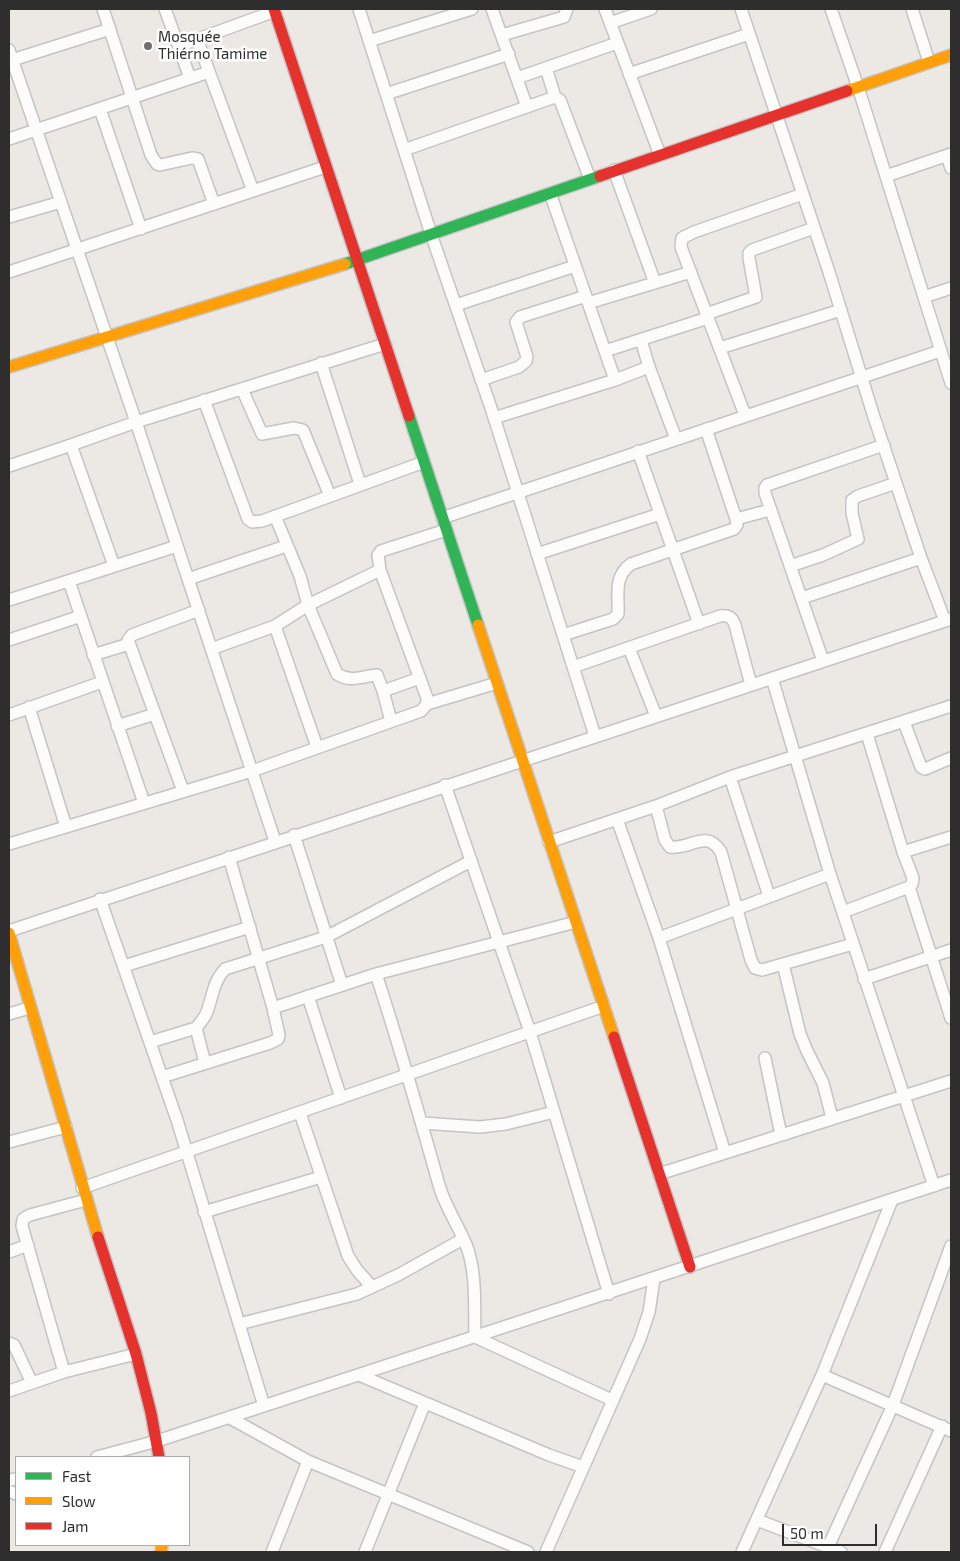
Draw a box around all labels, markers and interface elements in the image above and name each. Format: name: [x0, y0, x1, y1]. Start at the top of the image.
place label: Mosquée Thiérno Tamime: [158, 28, 267, 63]
marker: Mosquée Thiérno Tamime: [142, 40, 154, 52]
legend: [15, 1456, 190, 1546]
text: Fast: [62, 1467, 91, 1485]
text: Slow: [62, 1492, 96, 1510]
scale bar: [785, 1514, 880, 1546]
text: Jam: [62, 1517, 88, 1535]
text: 50 m: [790, 1524, 824, 1542]

